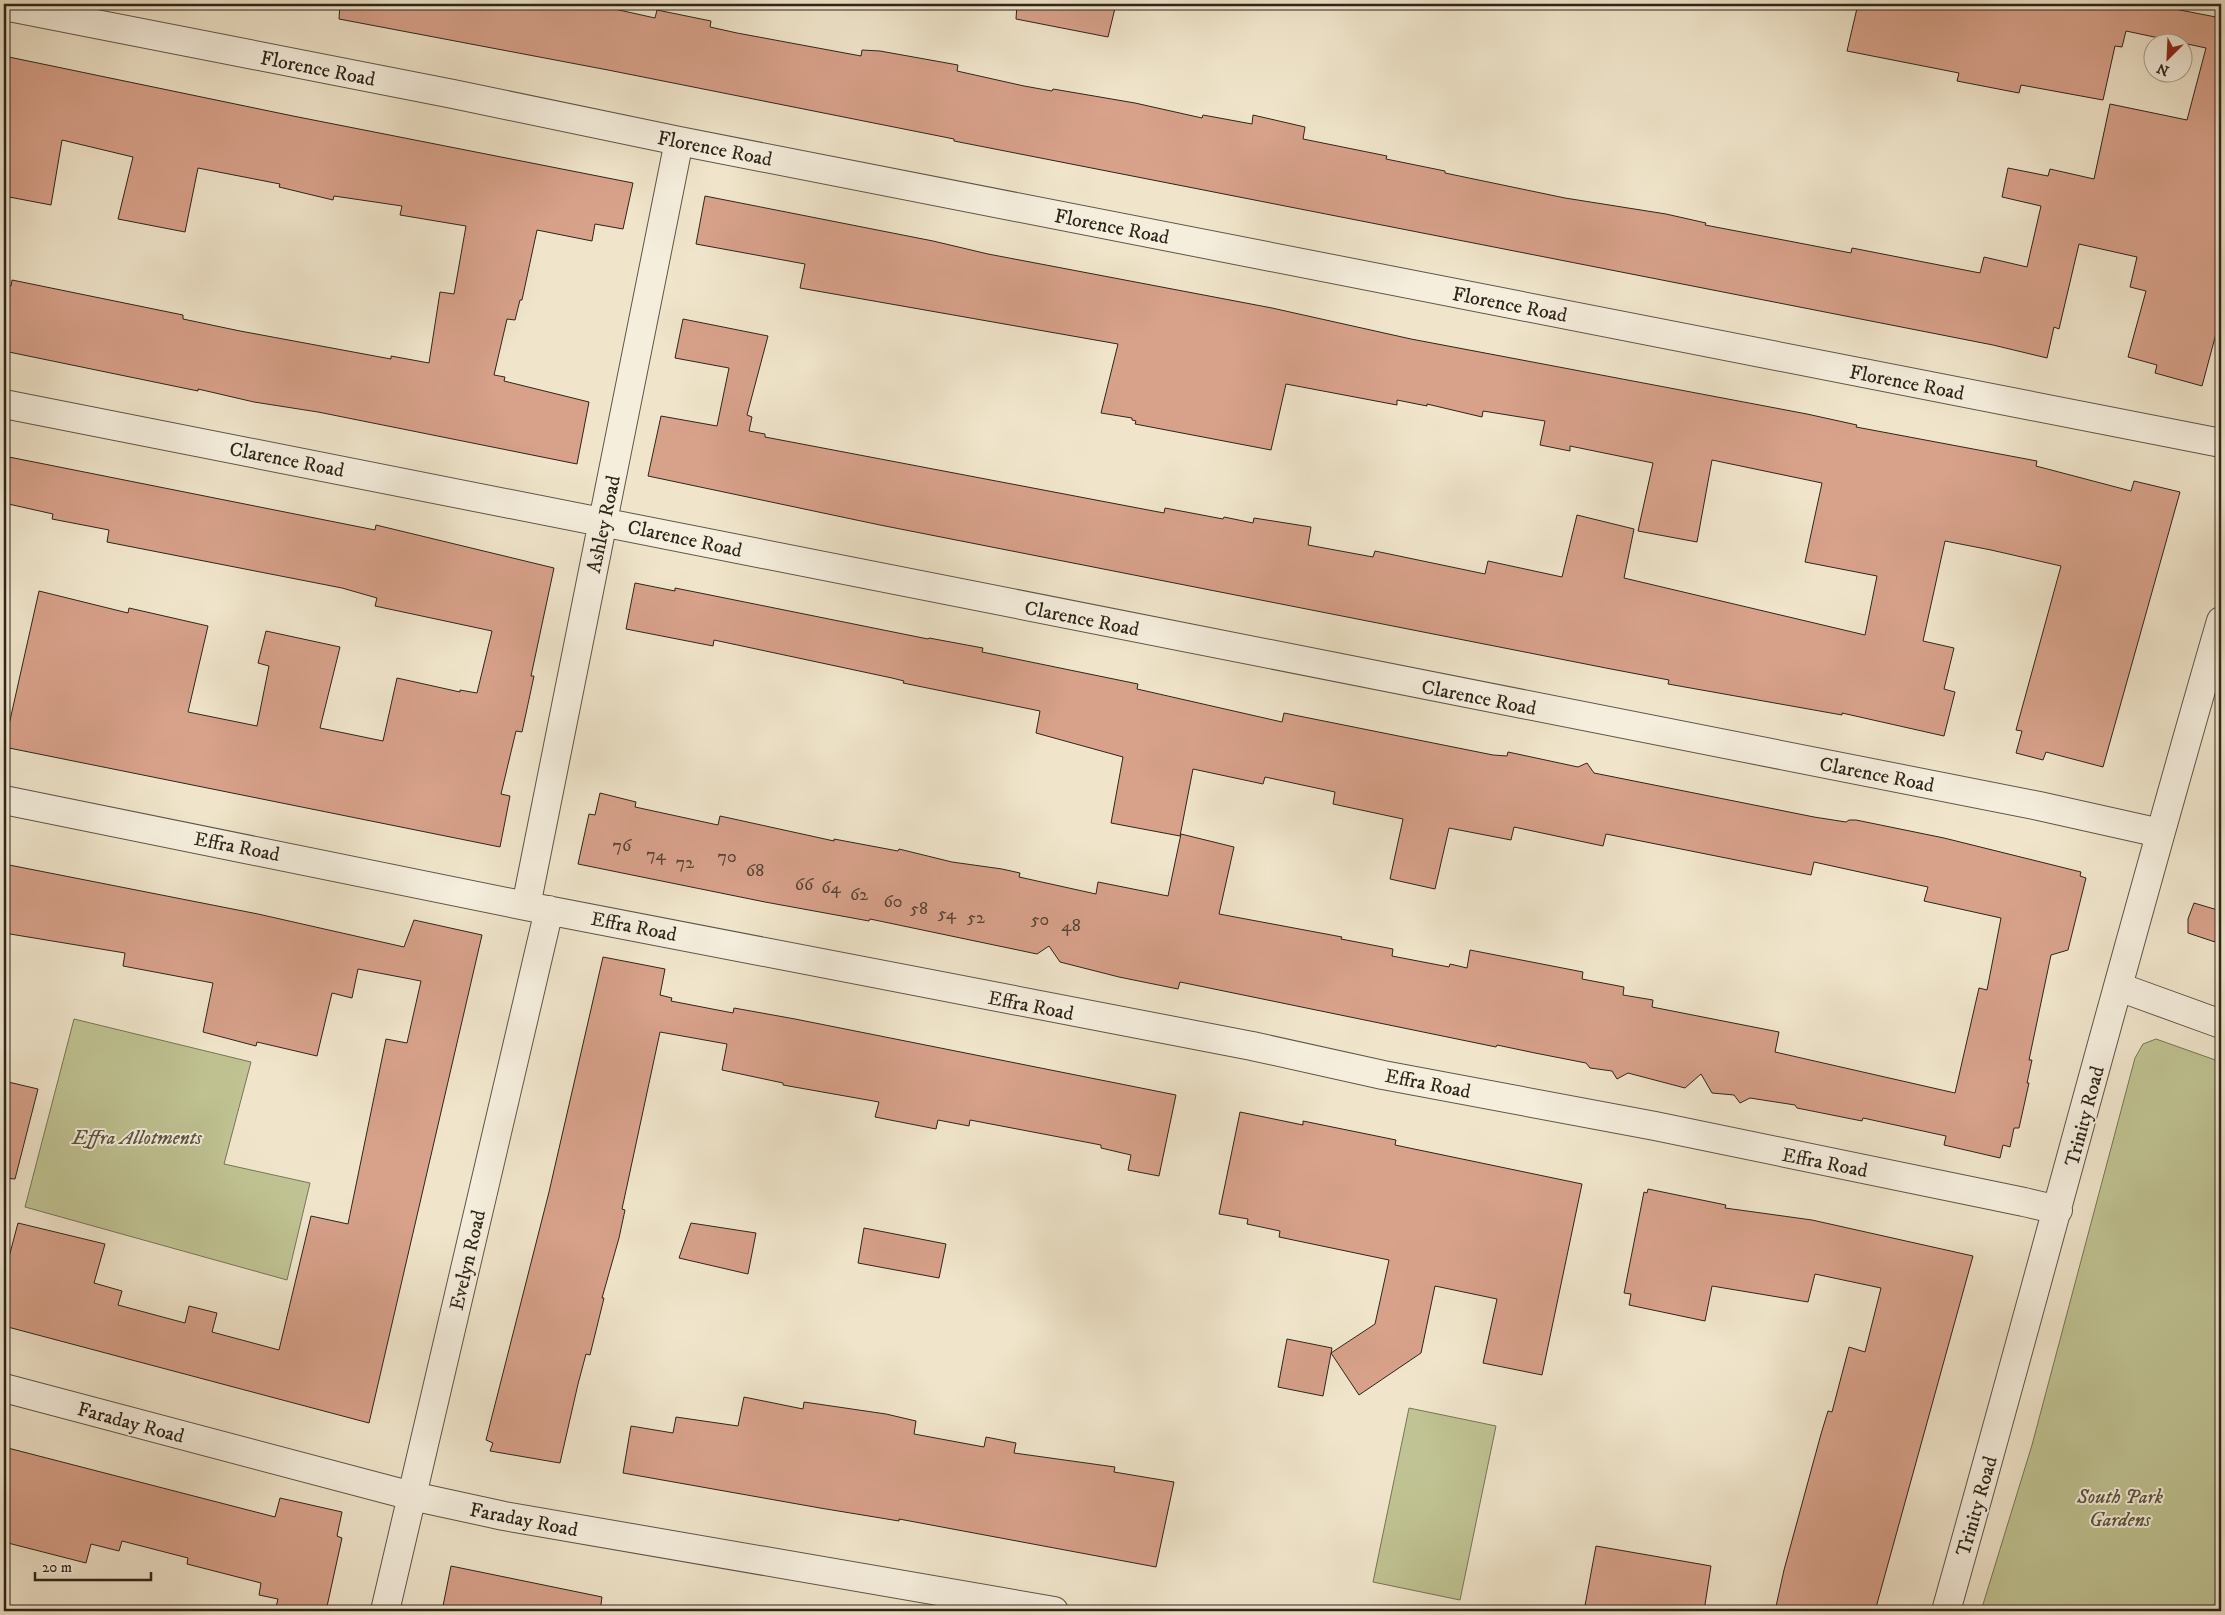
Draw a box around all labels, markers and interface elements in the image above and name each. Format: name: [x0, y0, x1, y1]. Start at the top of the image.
north arrow: [2142, 32, 2192, 82]
street label: Florence Road: [258, 46, 377, 93]
text: N: [2154, 58, 2172, 80]
street label: Florence Road: [655, 126, 774, 173]
street label: Florence Road: [1052, 204, 1171, 251]
street label: Florence Road: [1450, 282, 1569, 329]
street label: Florence Road: [1847, 360, 1966, 407]
street label: Clarence Road: [227, 437, 346, 484]
street label: Ashley Road: [582, 473, 627, 575]
street label: Clarence Road: [625, 515, 744, 564]
street label: Clarence Road: [1022, 596, 1141, 643]
street label: Clarence Road: [1419, 675, 1538, 722]
street label: Clarence Road: [1817, 752, 1936, 799]
street label: Effra Road: [192, 827, 282, 868]
house number: 76: [613, 835, 632, 857]
house number: 74: [646, 844, 666, 866]
house number: 70: [717, 846, 737, 868]
house number: 72: [676, 852, 694, 874]
house number: 68: [746, 860, 764, 882]
house number: 66: [795, 874, 814, 896]
house number: 64: [821, 877, 842, 899]
house number: 62: [850, 884, 868, 906]
house number: 60: [883, 891, 903, 913]
house number: 58: [910, 898, 928, 920]
house number: 54: [938, 903, 957, 925]
street label: Effra Road: [589, 907, 679, 948]
house number: 52: [967, 907, 985, 929]
house number: 50: [1031, 909, 1049, 931]
house number: 48: [1061, 915, 1081, 937]
street label: Effra Road: [986, 986, 1076, 1027]
street label: Trinity Road: [2060, 1063, 2111, 1169]
street label: Effra Road: [1383, 1064, 1473, 1105]
park label: Effra Allotments: [71, 1126, 203, 1151]
street label: Effra Road: [1780, 1143, 1870, 1184]
street label: Evelyn Road: [445, 1208, 492, 1313]
street label: Faraday Road: [74, 1397, 187, 1450]
street label: Trinity Road: [1951, 1454, 2004, 1559]
park label: South Park Gardens: [2076, 1485, 2164, 1533]
street label: Faraday Road: [468, 1498, 580, 1543]
scale bar: [35, 1550, 151, 1582]
text: 20 m: [42, 1558, 72, 1577]

